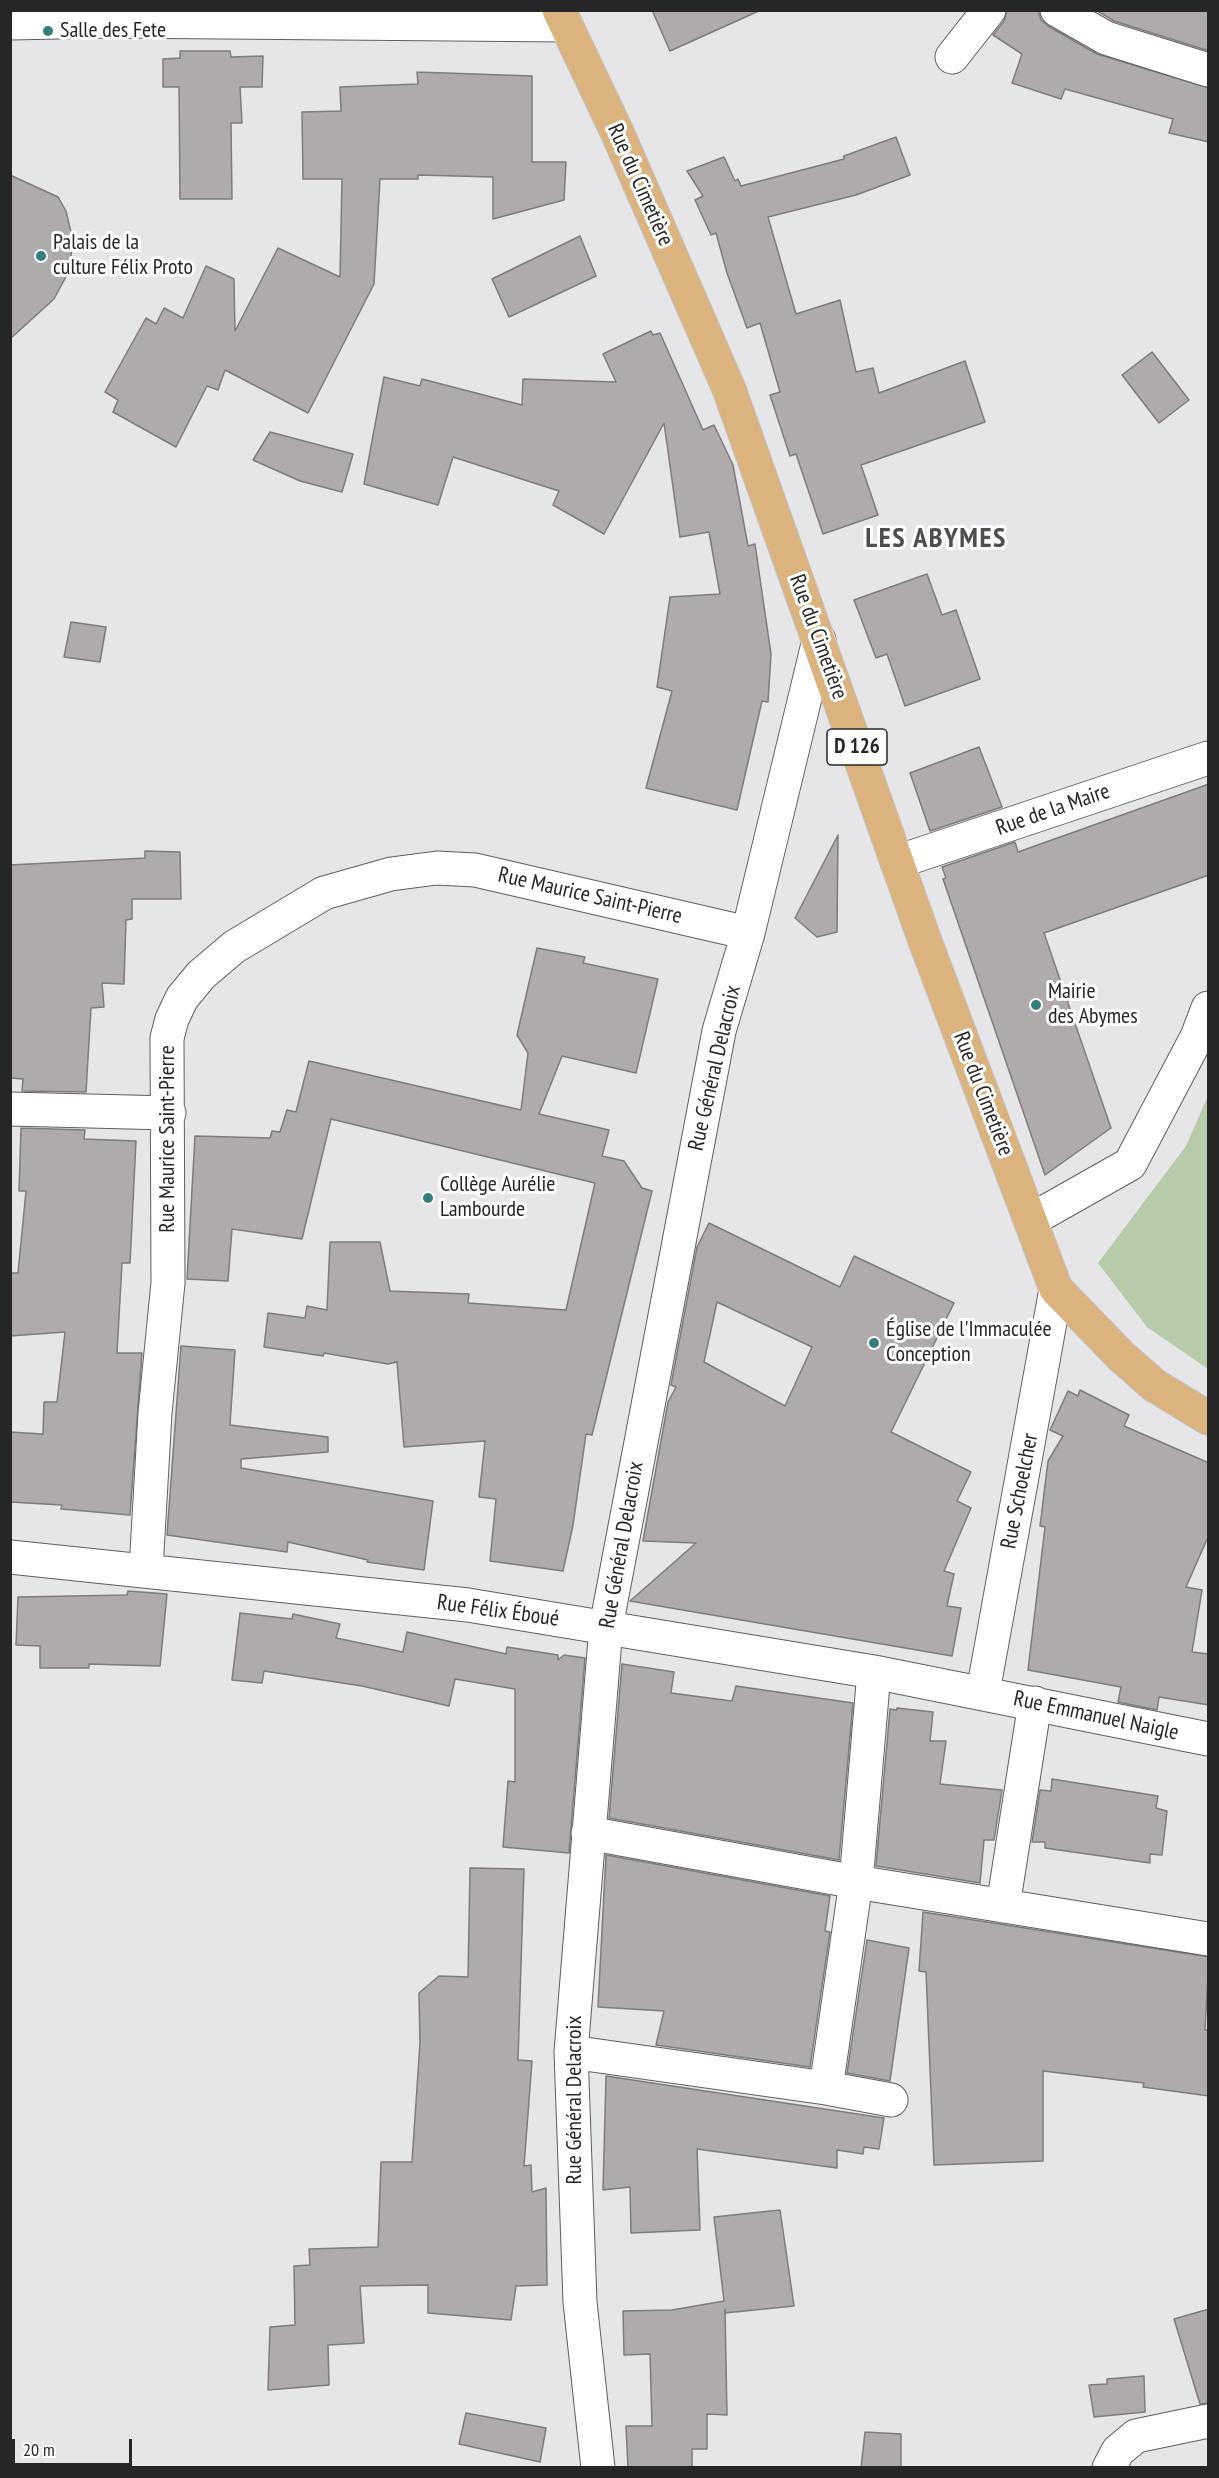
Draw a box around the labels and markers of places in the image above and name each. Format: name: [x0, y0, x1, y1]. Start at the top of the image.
place label: Salle des Fete: [60, 18, 166, 44]
marker: Salle des Fete: [41, 24, 55, 38]
place label: Palais de la culture Félix Proto: [53, 230, 193, 282]
marker: Palais de la culture Félix Proto: [34, 249, 48, 263]
place label: Mairie des Abymes: [1048, 979, 1138, 1030]
marker: Mairie des Abymes: [1029, 998, 1043, 1012]
place label: Collège Aurélie Lambourde: [440, 1172, 555, 1224]
marker: Collège Aurélie Lambourde: [421, 1191, 435, 1205]
place label: Église de l'Immaculée Conception: [886, 1317, 1051, 1368]
marker: Église de l'Immaculée Conception: [867, 1336, 881, 1350]

